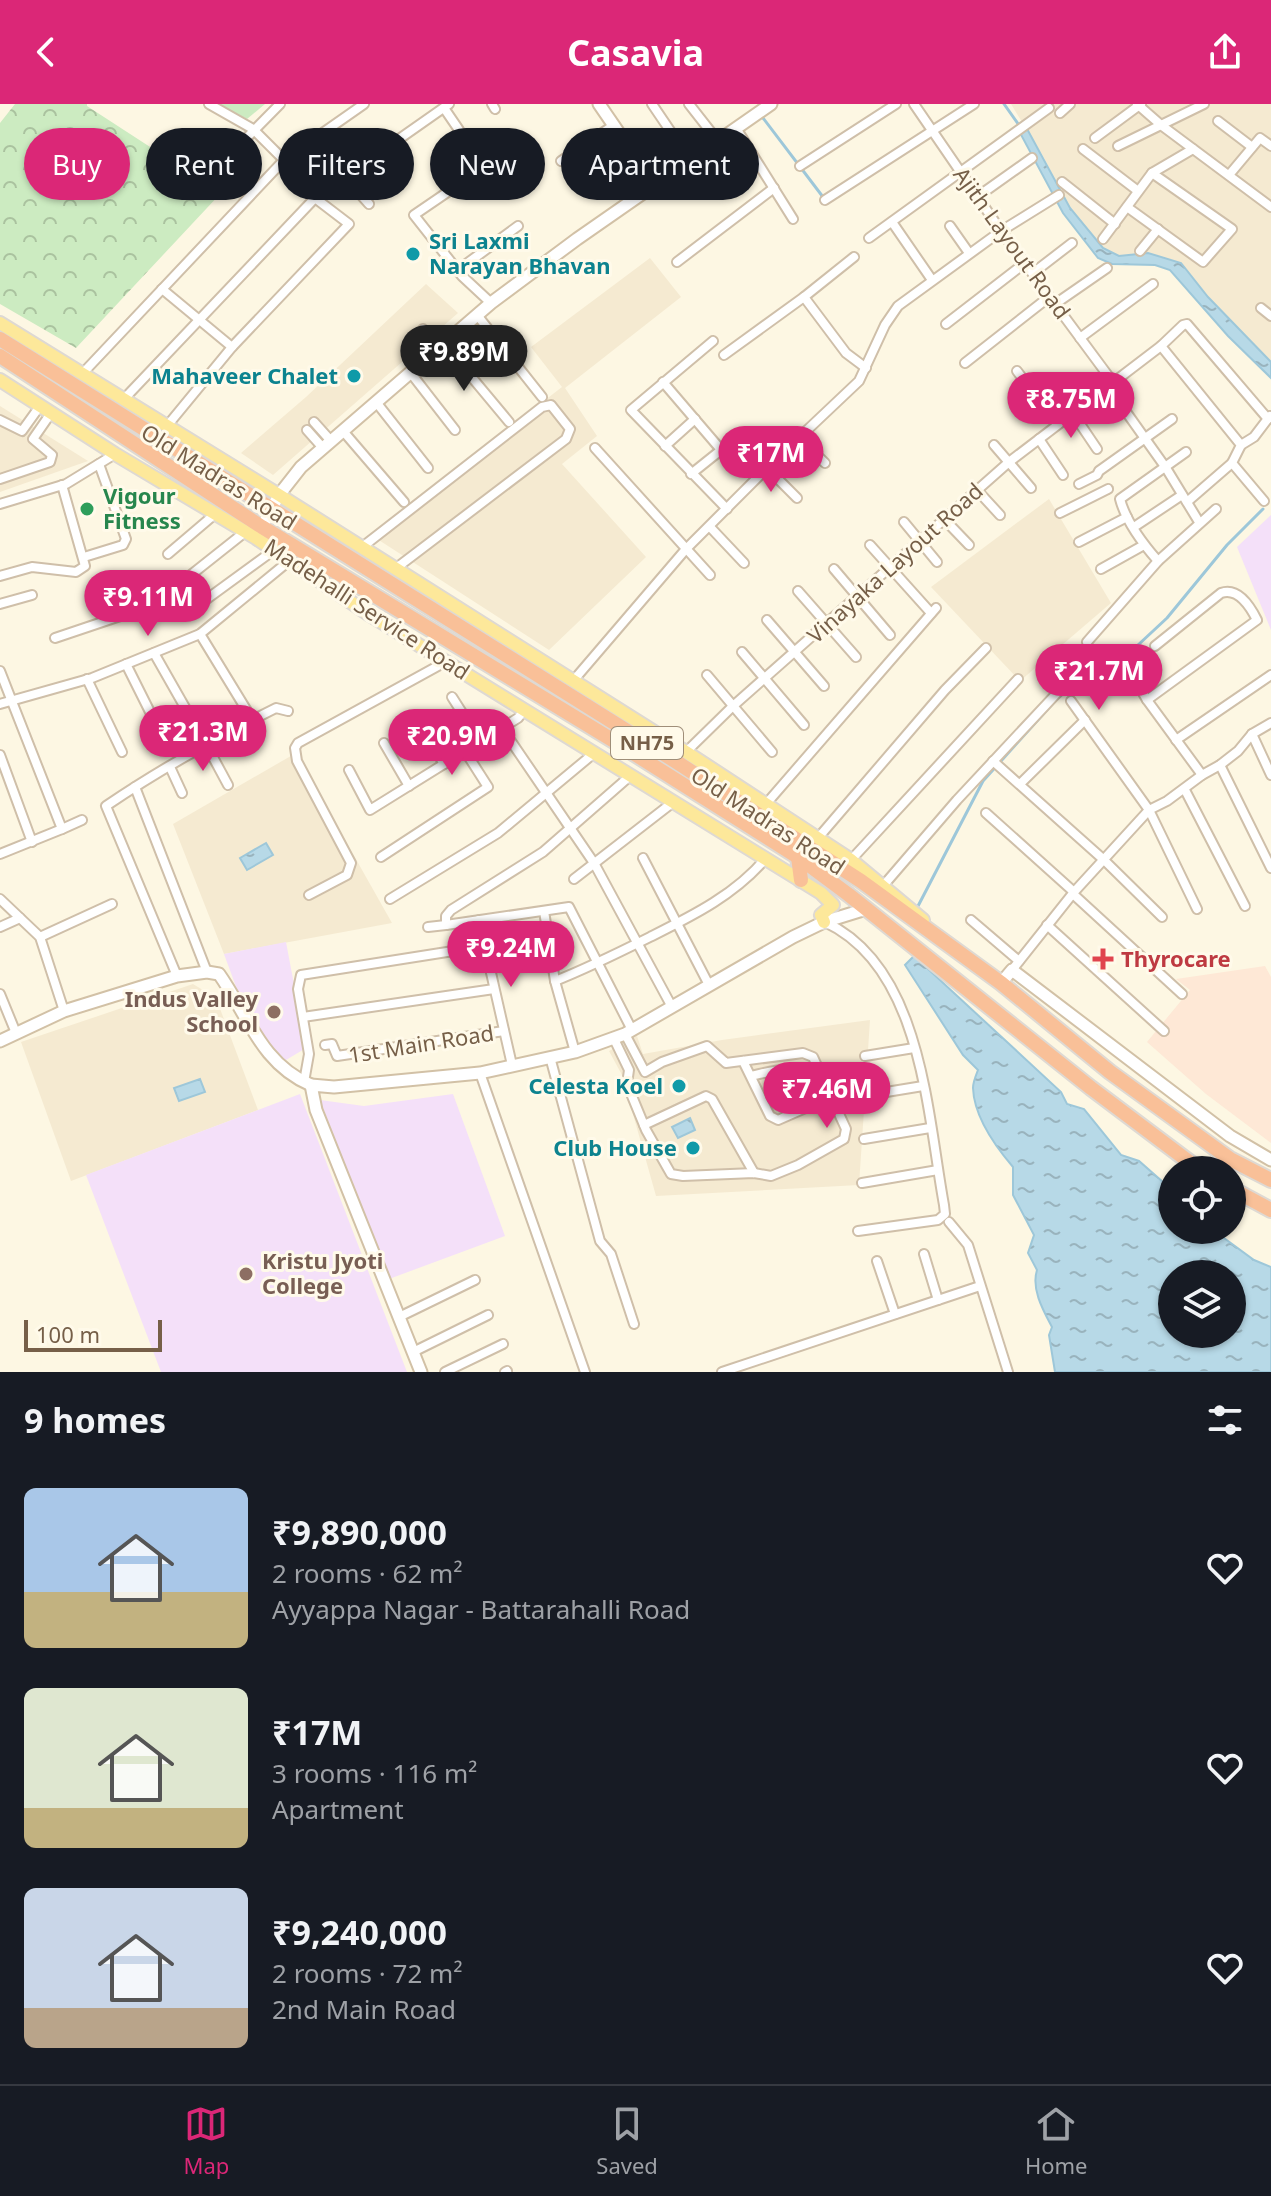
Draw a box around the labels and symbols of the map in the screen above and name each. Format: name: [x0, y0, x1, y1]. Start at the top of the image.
street label: Ajith Layout Road: [947, 160, 1078, 325]
place label: Sri Laxmi Narayan Bhavan: [429, 225, 611, 280]
marker: Sri Laxmi Narayan Bhavan: [404, 245, 422, 263]
pin: ₹9.89M: [399, 325, 529, 393]
place label: Mahaveer Chalet: [151, 360, 338, 390]
marker: Mahaveer Chalet: [345, 367, 363, 385]
pin: ₹8.75M: [1006, 372, 1136, 440]
street label: Old Madras Road: [136, 416, 303, 536]
pin: ₹17M: [724, 426, 818, 494]
street label: Vinayaka Layout Road: [800, 475, 989, 649]
place label: Vigour Fitness: [103, 480, 181, 535]
marker: Vigour Fitness: [78, 500, 96, 518]
street label: Madehalli Service Road: [259, 531, 476, 686]
pin: ₹9.11M: [83, 570, 213, 638]
pin: ₹21.7M: [1034, 644, 1164, 712]
pin: ₹21.3M: [138, 705, 268, 773]
pin: ₹20.9M: [387, 709, 517, 777]
road number: NH75: [611, 727, 683, 759]
street label: Old Madras Road: [686, 759, 851, 881]
pin: ₹9.24M: [446, 921, 576, 989]
place label: Thyrocare: [1121, 943, 1231, 973]
marker: Thyrocare: [1092, 948, 1114, 970]
place label: Indus Valley School: [125, 983, 258, 1038]
marker: Indus Valley School: [265, 1003, 283, 1021]
street label: 1st Main Road: [346, 1017, 496, 1069]
pin: ₹7.46M: [762, 1062, 892, 1130]
place label: Celesta Koel: [529, 1070, 663, 1100]
marker: Celesta Koel: [670, 1077, 688, 1095]
place label: Club House: [553, 1132, 677, 1162]
marker: Club House: [684, 1139, 702, 1157]
place label: Kristu Jyoti College: [262, 1245, 383, 1300]
marker: Kristu Jyoti College: [237, 1265, 255, 1283]
scale bar: [24, 1316, 162, 1352]

